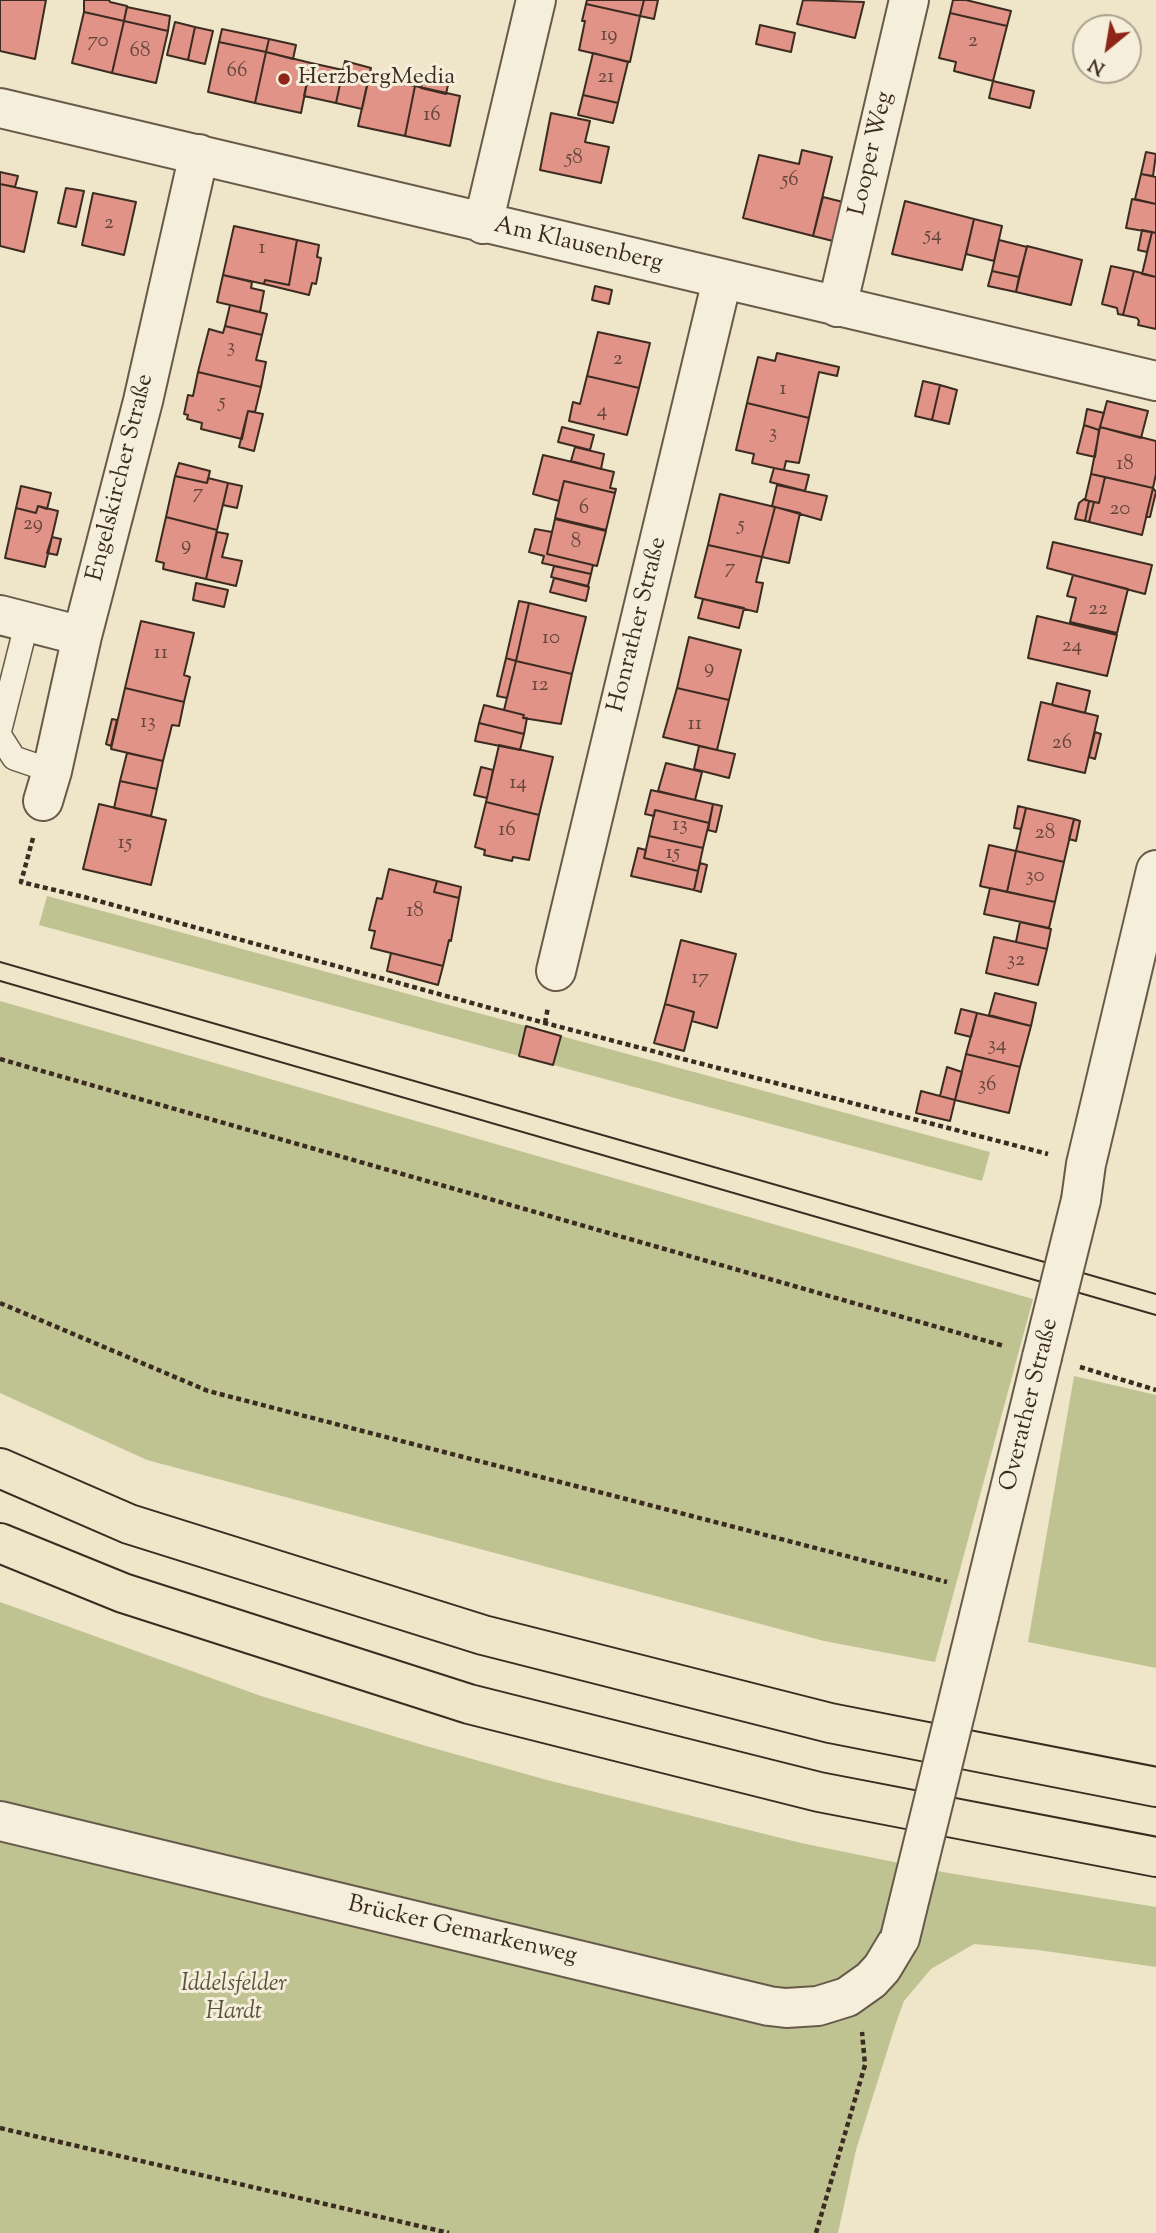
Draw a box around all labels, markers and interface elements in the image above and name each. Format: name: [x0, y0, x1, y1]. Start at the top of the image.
north arrow: [1072, 14, 1142, 84]
house number: 19: [600, 23, 618, 49]
house number: 70: [87, 29, 109, 55]
house number: 2: [968, 29, 978, 55]
house number: 68: [130, 39, 150, 65]
text: N: [1084, 50, 1111, 81]
house number: 66: [227, 59, 247, 85]
place label: HerzbergMedia: [298, 65, 455, 93]
house number: 21: [598, 65, 614, 91]
marker: HerzbergMedia: [276, 71, 292, 87]
street label: Looper Weg: [845, 89, 901, 219]
house number: 16: [423, 103, 441, 129]
house number: 58: [565, 146, 583, 172]
house number: 56: [781, 168, 799, 194]
house number: 2: [104, 211, 114, 237]
street label: Am Klausenberg: [491, 213, 665, 279]
house number: 54: [924, 223, 942, 249]
house number: 1: [258, 236, 266, 262]
house number: 3: [227, 335, 235, 361]
house number: 2: [613, 347, 623, 373]
street label: Engelskircher Straße: [82, 372, 162, 584]
house number: 1: [779, 377, 787, 403]
house number: 5: [218, 390, 226, 416]
house number: 4: [597, 399, 607, 425]
house number: 3: [769, 421, 777, 447]
house number: 18: [1116, 452, 1134, 478]
house number: 7: [193, 481, 203, 507]
house number: 6: [579, 496, 589, 522]
house number: 20: [1110, 497, 1130, 523]
house number: 29: [23, 512, 43, 538]
house number: 5: [737, 513, 745, 539]
house number: 8: [571, 530, 581, 556]
house number: 9: [181, 533, 191, 559]
street label: Honrather Straße: [603, 534, 675, 716]
house number: 7: [725, 556, 735, 582]
house number: 22: [1088, 597, 1108, 623]
house number: 10: [542, 626, 560, 652]
house number: 24: [1062, 634, 1082, 660]
house number: 11: [154, 641, 168, 667]
house number: 9: [704, 656, 714, 682]
house number: 12: [532, 673, 548, 699]
house number: 13: [140, 710, 156, 736]
house number: 11: [688, 712, 702, 738]
house number: 26: [1052, 731, 1072, 757]
house number: 14: [509, 771, 527, 797]
house number: 13: [672, 813, 688, 839]
house number: 16: [498, 818, 516, 844]
house number: 28: [1035, 821, 1055, 847]
house number: 15: [118, 831, 132, 857]
house number: 15: [666, 841, 680, 867]
house number: 30: [1025, 864, 1045, 890]
house number: 18: [406, 899, 424, 925]
house number: 32: [1007, 948, 1025, 974]
house number: 17: [691, 966, 709, 992]
house number: 34: [987, 1033, 1007, 1059]
house number: 36: [978, 1073, 996, 1099]
street label: Overather Straße: [996, 1316, 1066, 1494]
street label: Brücker Gemarkenweg: [345, 1892, 579, 1972]
park label: Iddelsfelder Hardt: [181, 1972, 287, 2028]

